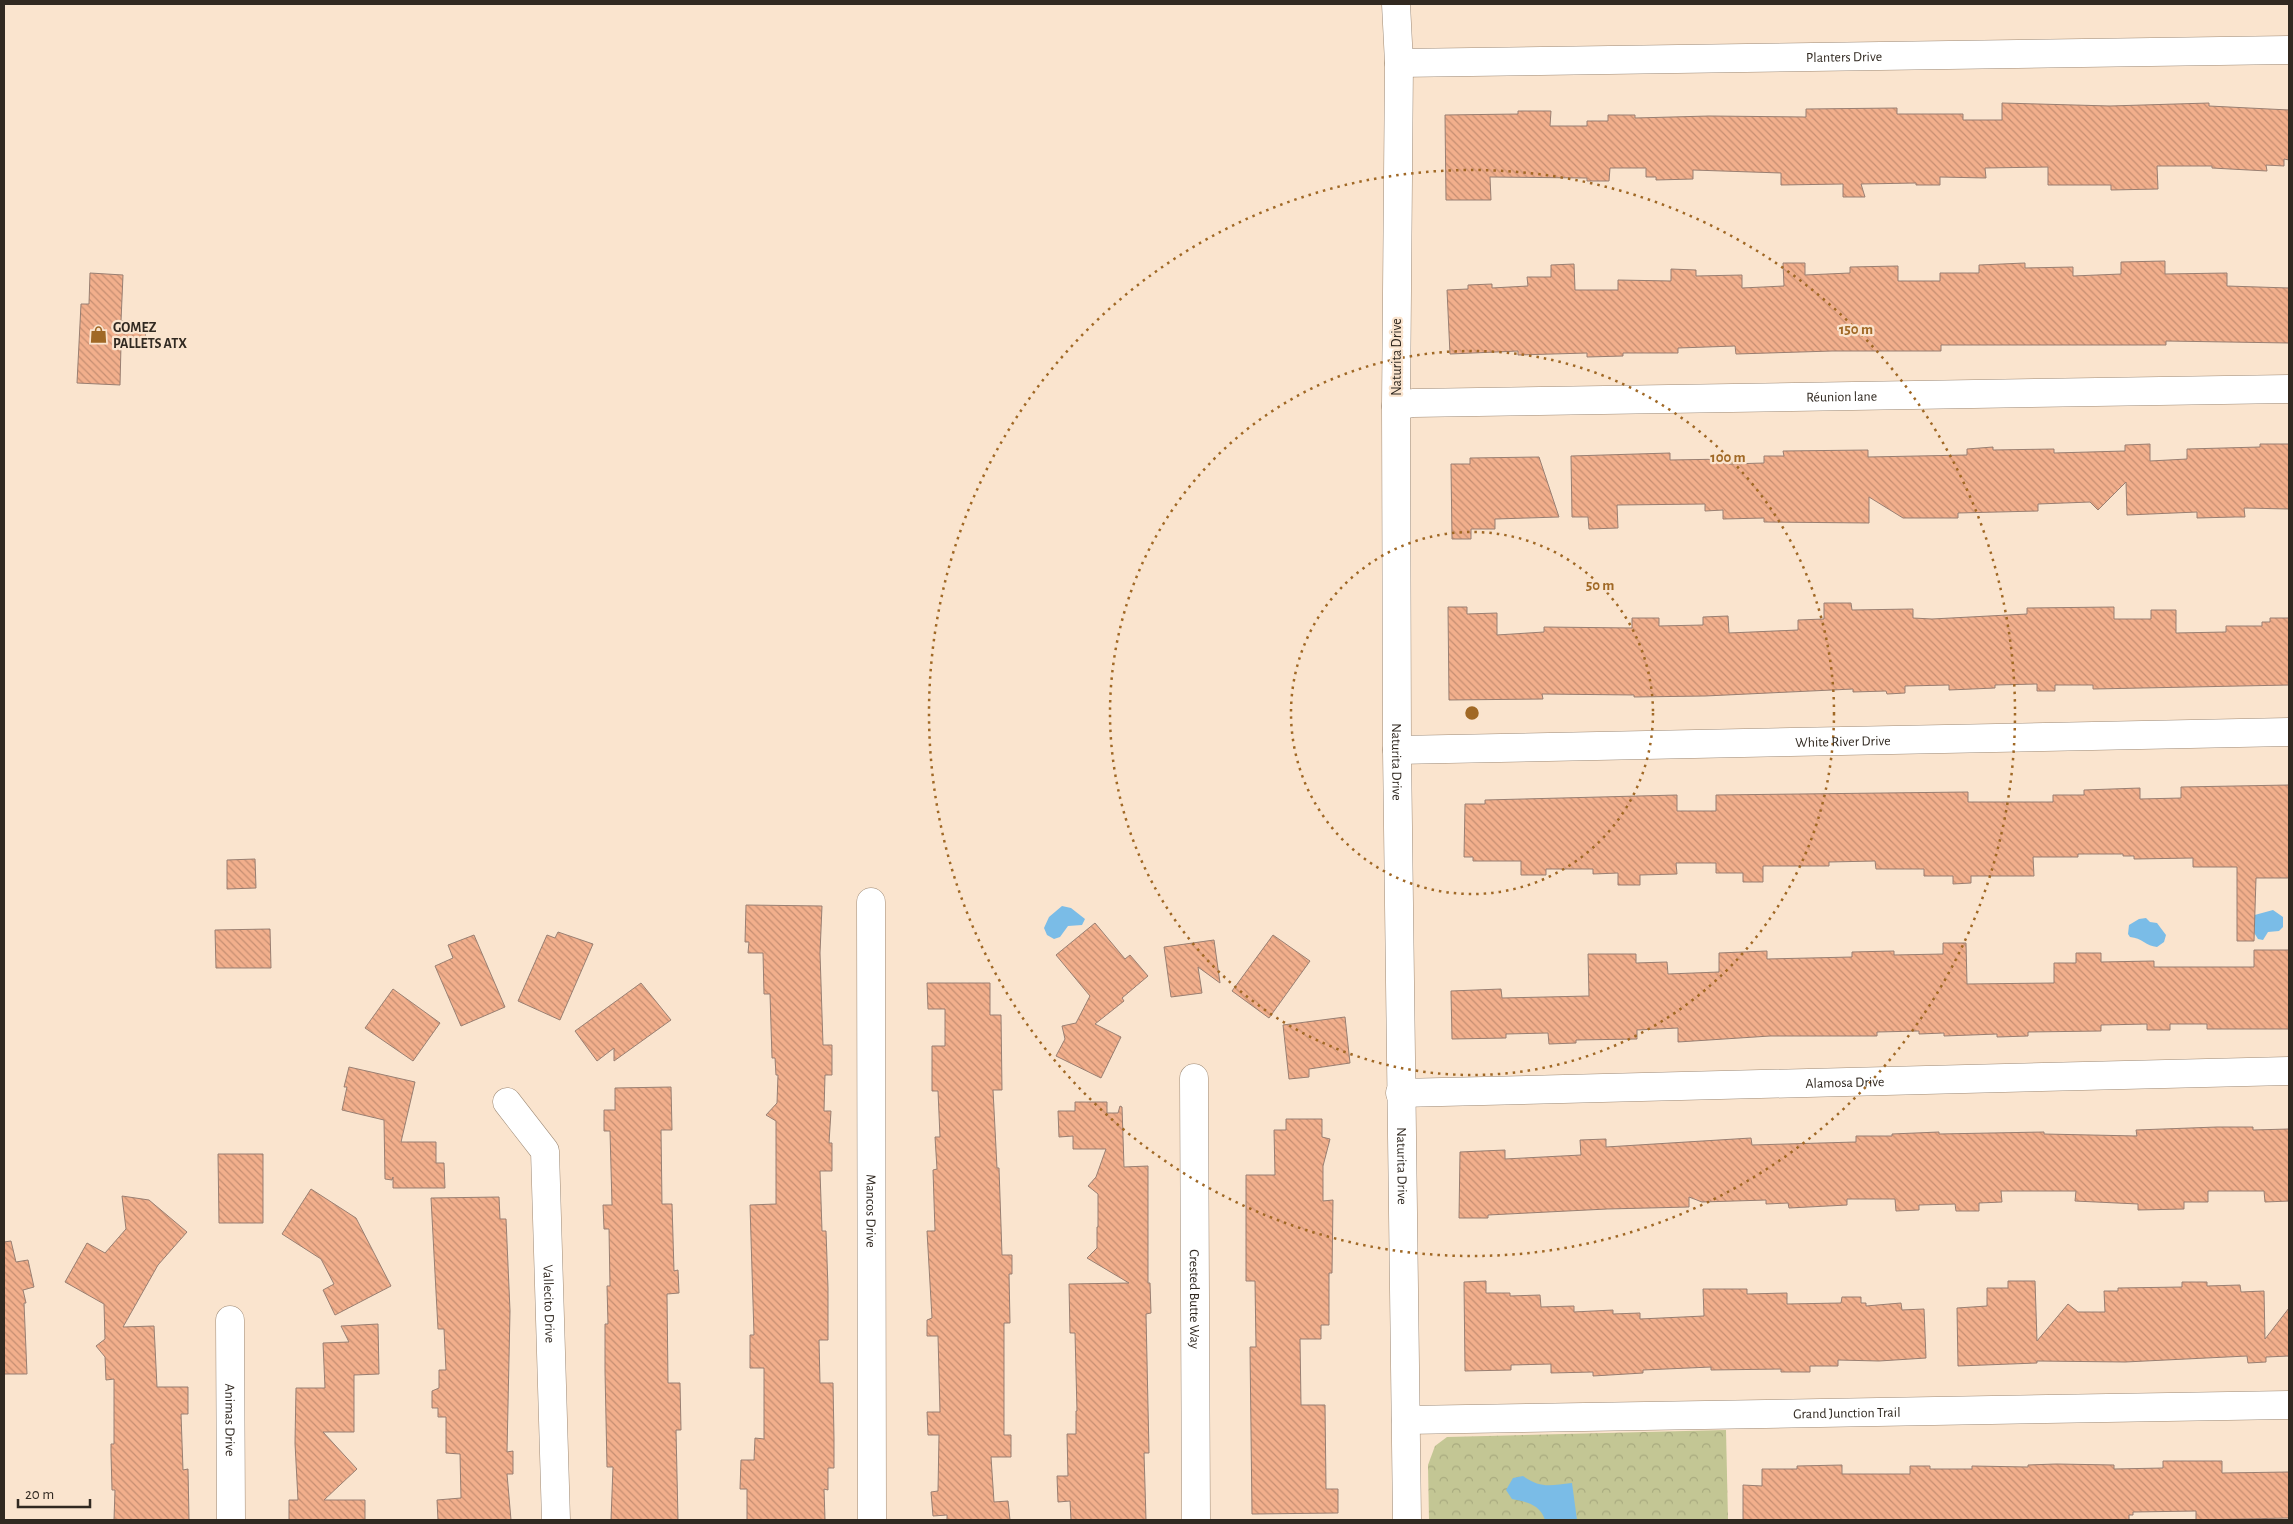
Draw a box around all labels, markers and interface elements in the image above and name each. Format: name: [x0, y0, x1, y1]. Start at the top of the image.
street label: Planters Drive: [1806, 50, 1882, 65]
street label: Naturita Drive: [1390, 318, 1404, 396]
place label: GOMEZ PALLETS ATX: [113, 321, 187, 351]
text: 150 m: [1839, 322, 1873, 337]
shop icon: GOMEZ PALLETS ATX: [89, 325, 109, 345]
street label: Réunion lane: [1806, 390, 1877, 405]
text: 100 m: [1710, 450, 1746, 465]
text: 50 m: [1586, 578, 1614, 593]
centre of rings: [1463, 704, 1481, 722]
street label: Naturita Drive: [1389, 723, 1404, 801]
street label: White River Drive: [1795, 734, 1891, 750]
street label: Alamosa Drive: [1805, 1075, 1885, 1091]
street label: Naturita Drive: [1394, 1127, 1409, 1205]
street label: Mancos Drive: [863, 1174, 878, 1248]
street label: Crested Butte Way: [1187, 1249, 1201, 1349]
street label: Vallecito Drive: [540, 1265, 557, 1343]
street label: Animas Drive: [222, 1384, 237, 1456]
street label: Grand Junction Trail: [1793, 1406, 1901, 1421]
scale bar: [18, 1476, 90, 1508]
text: 20 m: [25, 1487, 54, 1502]

